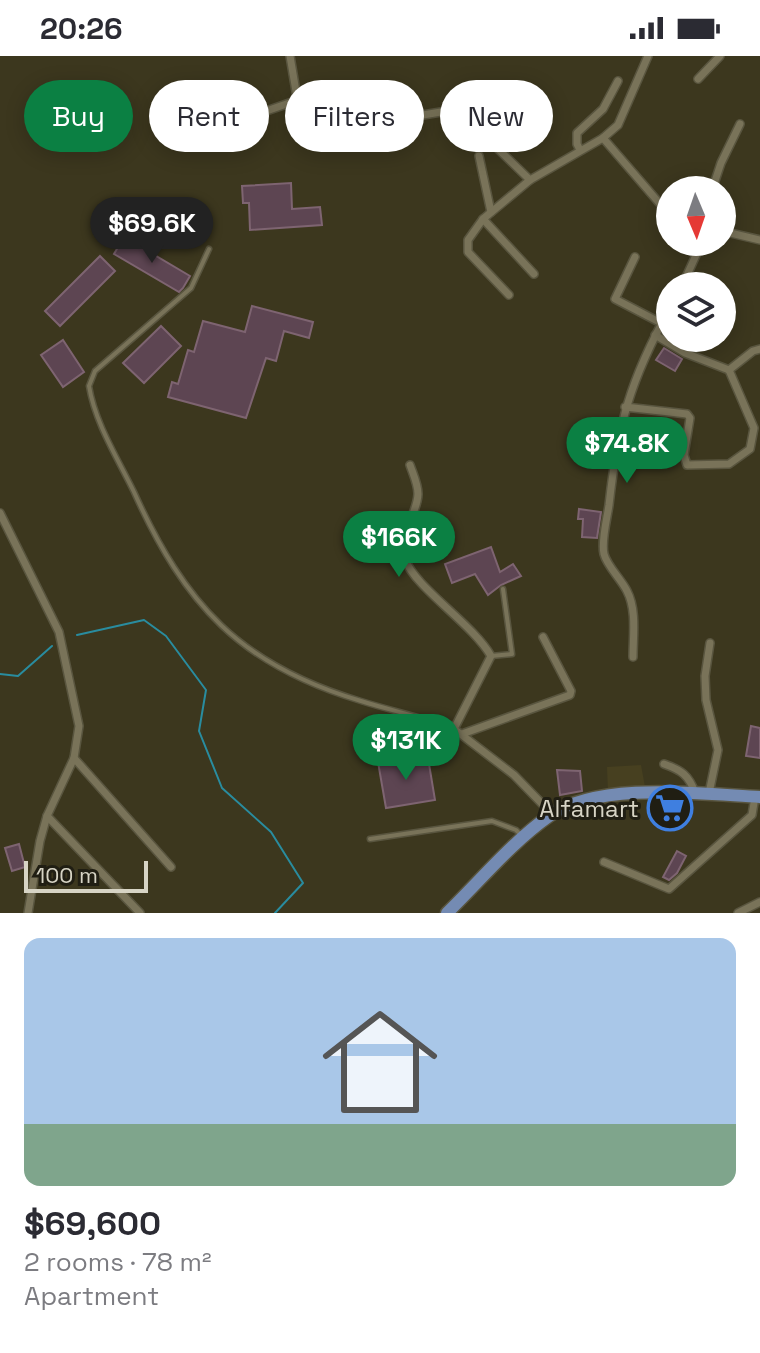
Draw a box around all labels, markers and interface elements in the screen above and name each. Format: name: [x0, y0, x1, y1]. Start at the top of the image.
text: 20:26: [40, 9, 123, 48]
chip: Buy: [24, 80, 133, 152]
chip: Rent: [149, 80, 269, 152]
chip: Filters: [285, 80, 424, 152]
chip: New: [440, 80, 553, 152]
north arrow: [656, 176, 736, 256]
map controls: [656, 176, 736, 352]
pin: $69.6K: [87, 197, 217, 265]
text: $69.6K: [108, 206, 196, 240]
button: layers: [656, 272, 736, 352]
pin: $74.8K: [562, 417, 692, 485]
text: $74.8K: [584, 426, 670, 460]
pin: $166K: [343, 511, 455, 579]
text: $166K: [361, 520, 437, 554]
pin: $131K: [350, 714, 462, 782]
text: $131K: [371, 723, 441, 757]
supermarket icon: Alfamart: [646, 784, 694, 832]
place label: Alfamart: [539, 793, 639, 824]
scale bar: [24, 857, 148, 893]
text: 100 m: [36, 861, 98, 889]
icon: home: [308, 990, 452, 1134]
text: $69,600: [24, 1202, 161, 1245]
text: 2 rooms · 78 m²: [24, 1245, 211, 1279]
text: Apartment: [24, 1279, 159, 1313]

